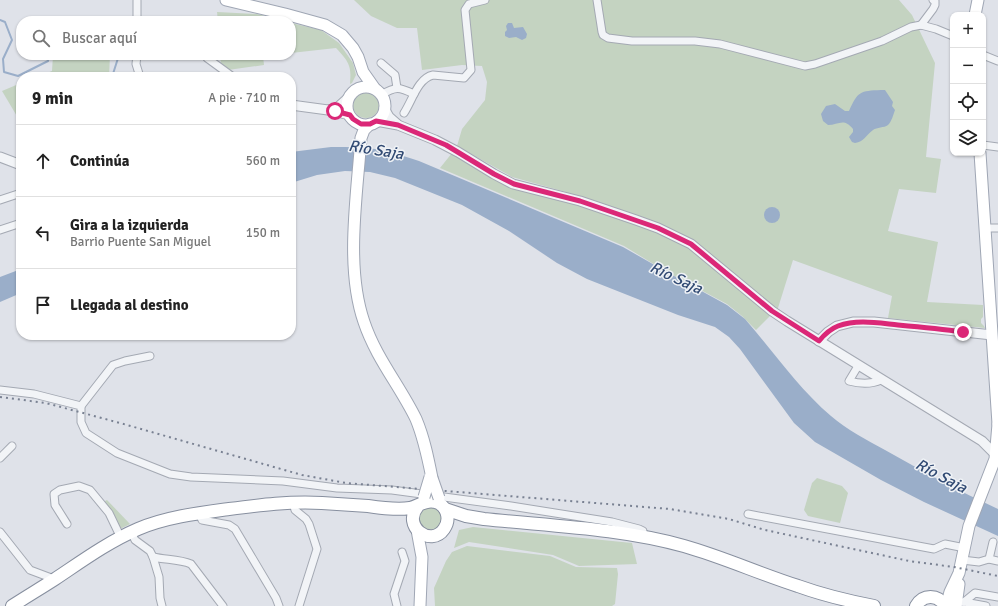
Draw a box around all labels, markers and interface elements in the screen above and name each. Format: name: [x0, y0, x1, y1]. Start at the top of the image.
map controls: [950, 12, 986, 156]
button: +: [950, 12, 986, 48]
search box: [16, 16, 296, 60]
icon: search: [30, 27, 52, 49]
text: Buscar aquí: [62, 29, 137, 47]
button: −: [950, 48, 986, 84]
button: locate: [950, 84, 986, 120]
text: 9 min: [32, 88, 73, 109]
text: A pie · 710 m: [208, 90, 280, 106]
route start: [326, 102, 344, 120]
button: layers: [950, 120, 986, 156]
water label: Río Saja: [347, 136, 406, 164]
icon: ahead: [32, 150, 54, 172]
text: Continúa: [70, 152, 129, 170]
text: 560 m: [246, 153, 280, 169]
text: Gira a la izquierda: [70, 216, 189, 234]
icon: left: [32, 222, 54, 244]
text: 150 m: [246, 225, 280, 241]
text: Barrio Puente San Miguel: [70, 234, 211, 250]
water label: Río Saja: [647, 257, 706, 299]
icon: arrive: [32, 294, 54, 316]
text: Llegada al destino: [70, 296, 189, 314]
route end: [954, 323, 972, 341]
water label: Río Saja: [912, 454, 971, 498]

